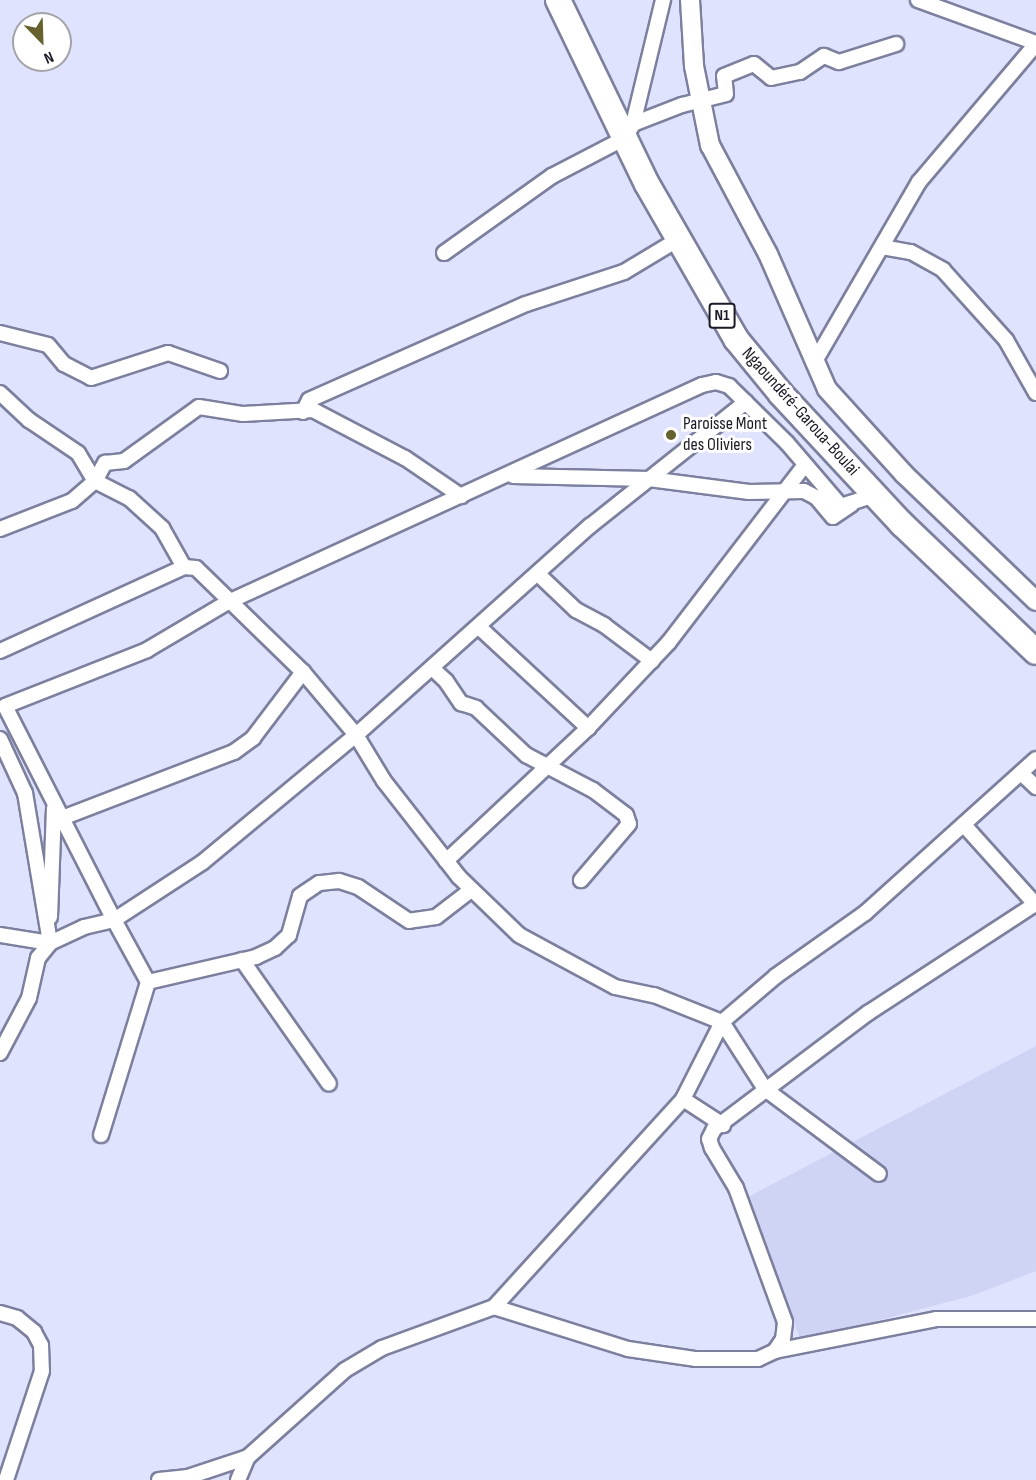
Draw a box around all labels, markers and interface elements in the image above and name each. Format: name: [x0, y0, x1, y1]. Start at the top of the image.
north arrow: [12, 12, 72, 72]
text: N: [41, 47, 56, 68]
road number: N1: [708, 303, 736, 329]
street label: Ngaoundéré-Garoua-Boulai: [737, 343, 863, 481]
place label: Paroisse Mont des Oliviers: [683, 414, 767, 456]
marker: Paroisse Mont des Oliviers: [664, 428, 678, 442]

